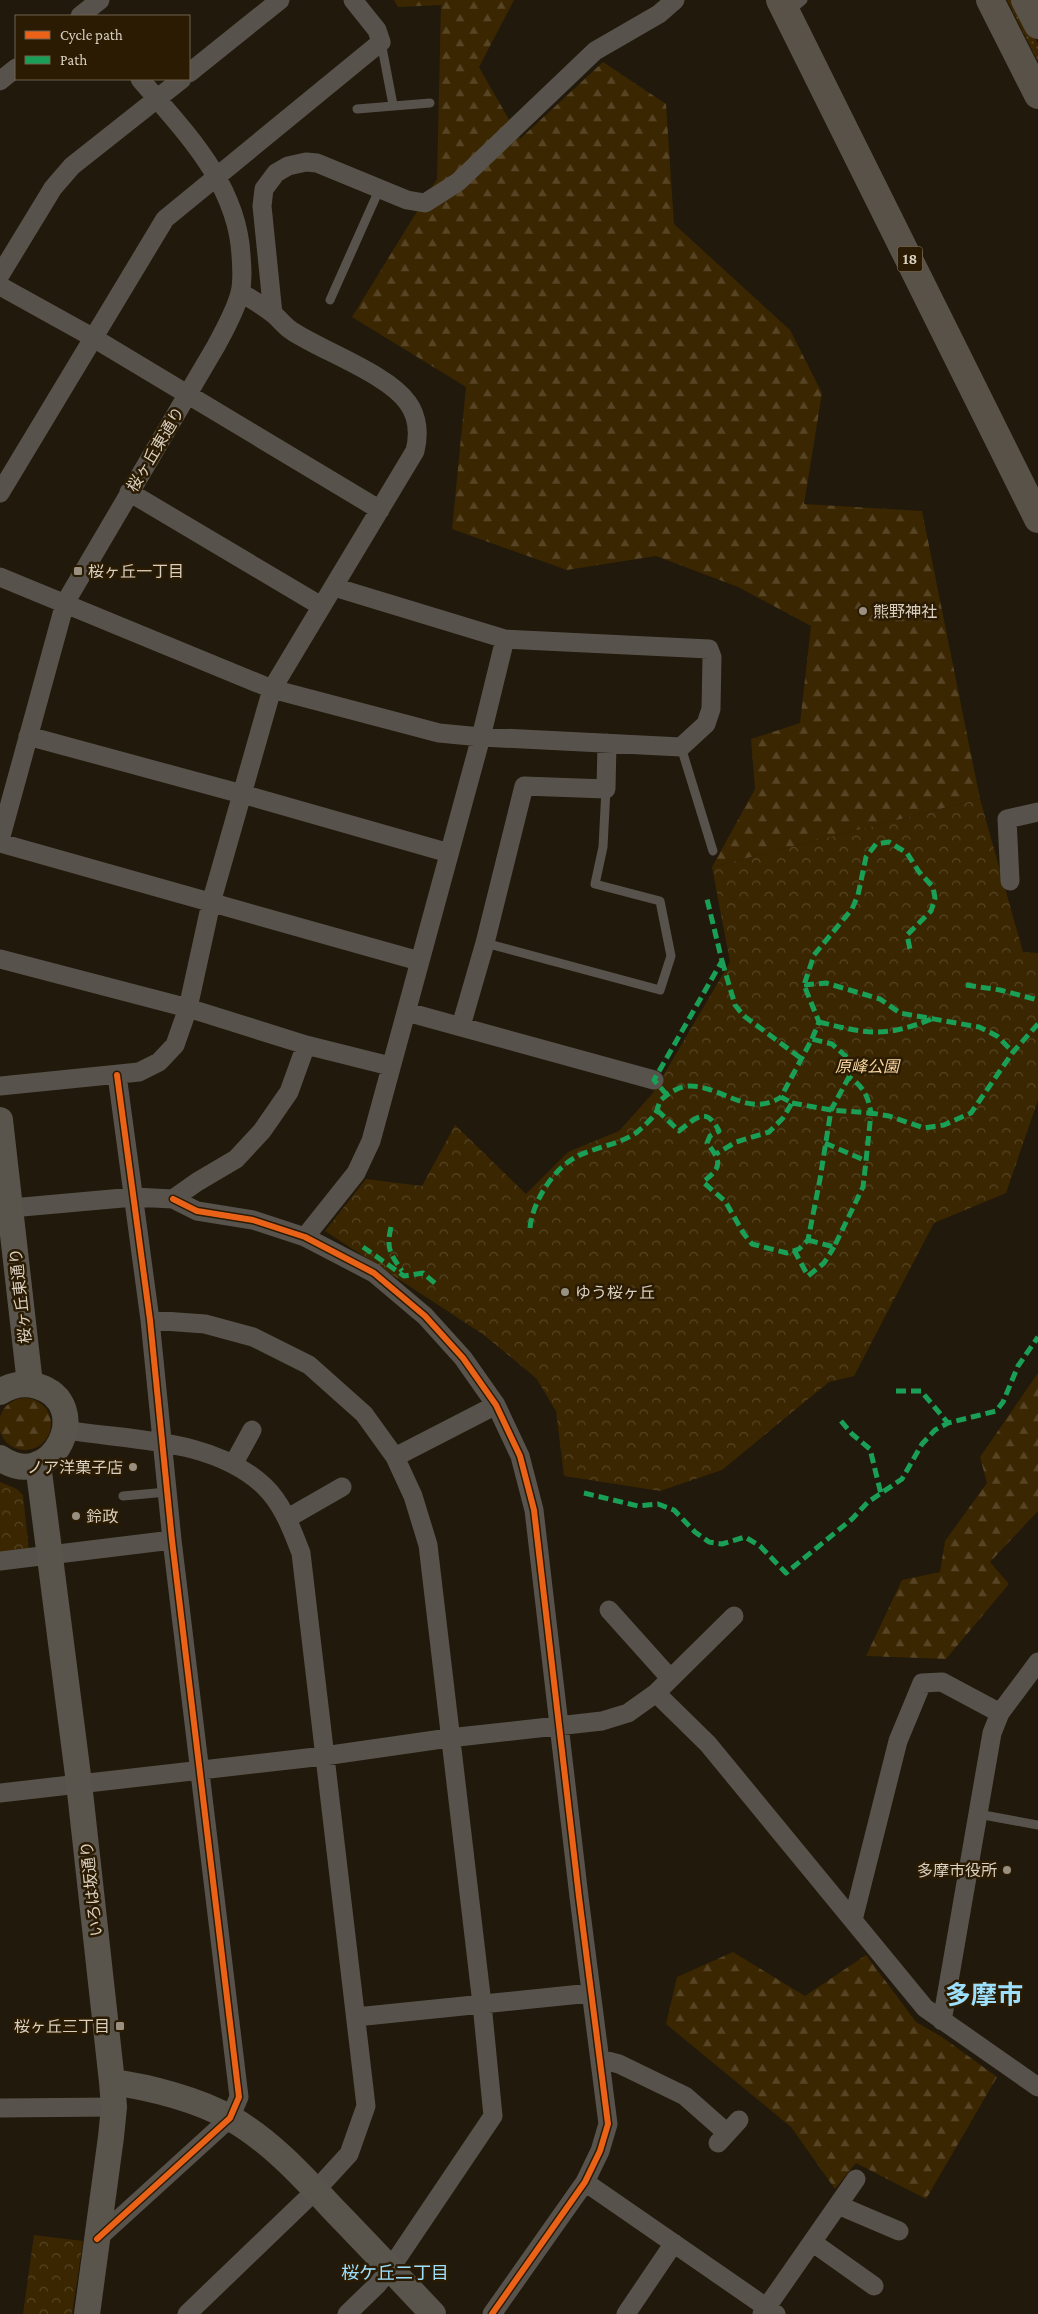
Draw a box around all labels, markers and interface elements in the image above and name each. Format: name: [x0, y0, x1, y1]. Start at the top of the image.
legend: [15, 15, 190, 80]
text: Cycle path: [60, 27, 123, 44]
text: Path: [60, 52, 87, 68]
road number: 18: [898, 246, 922, 272]
street label: 桜ヶ丘東通り: [123, 404, 187, 495]
place label: 桜ヶ丘一丁目: [88, 563, 184, 580]
marker: 桜ヶ丘一丁目: [72, 565, 84, 577]
place label: 熊野神社: [873, 603, 937, 620]
marker: 熊野神社: [857, 605, 869, 617]
park label: 原峰公園: [835, 1058, 901, 1075]
street label: 桜ヶ丘東通り: [7, 1247, 34, 1345]
place label: ゆう桜ヶ丘: [575, 1284, 655, 1301]
marker: ゆう桜ヶ丘: [559, 1286, 571, 1298]
place label: ノア洋菓子店: [27, 1459, 123, 1476]
marker: ノア洋菓子店: [127, 1461, 139, 1473]
place label: 鈴政: [86, 1508, 118, 1525]
marker: 鈴政: [70, 1510, 82, 1522]
street label: いろは坂通り: [78, 1840, 105, 1938]
place label: 多摩市役所: [917, 1862, 997, 1879]
marker: 多摩市役所: [1001, 1864, 1013, 1876]
district label: 多摩市: [945, 1981, 1023, 2010]
place label: 桜ヶ丘三丁目: [14, 2018, 110, 2035]
marker: 桜ヶ丘三丁目: [114, 2020, 126, 2032]
district label: 桜ケ丘二丁目: [341, 2263, 449, 2283]

